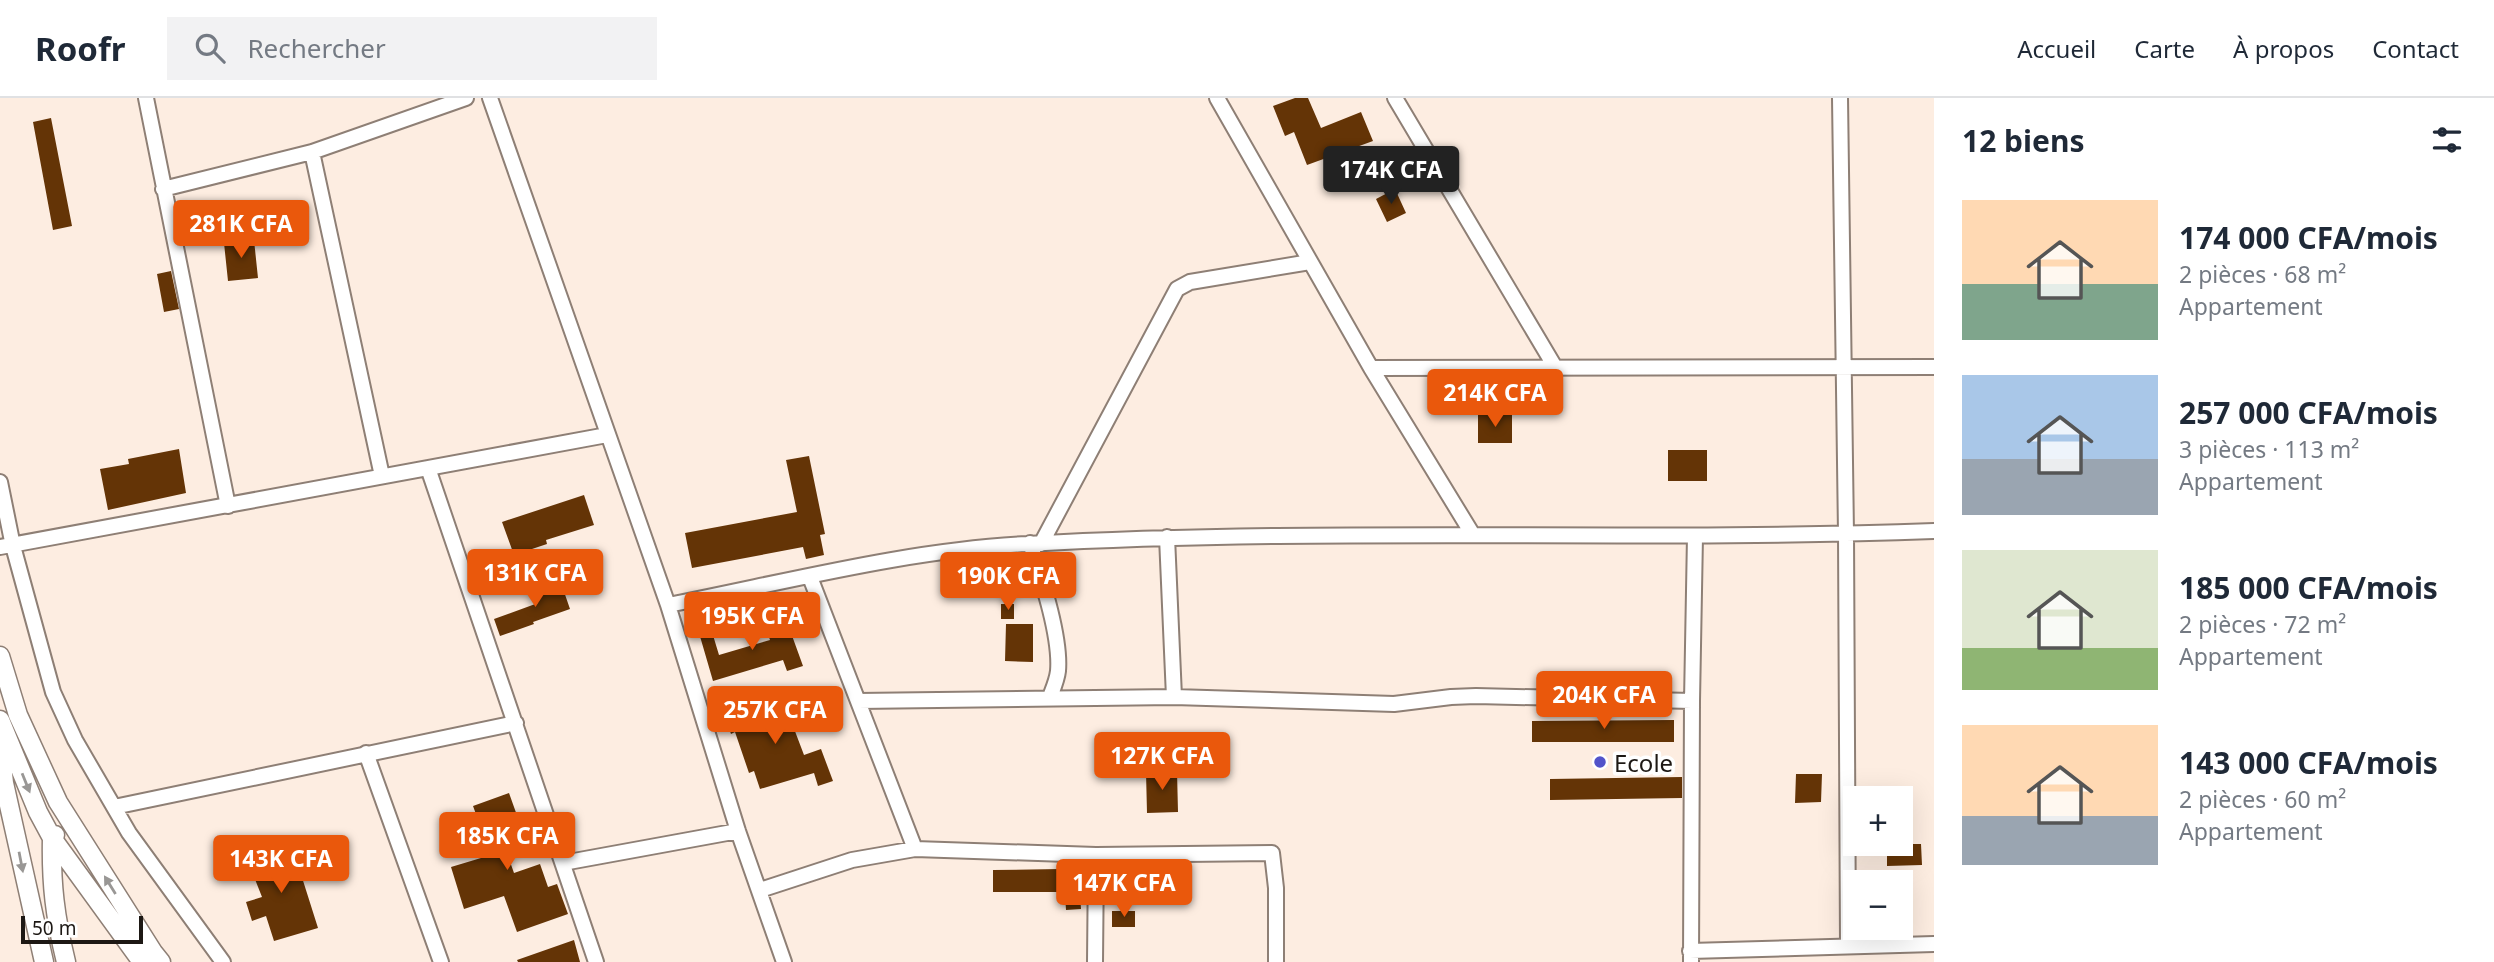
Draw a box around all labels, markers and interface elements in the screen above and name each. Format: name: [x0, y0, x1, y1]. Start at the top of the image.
search box: [167, 17, 657, 80]
text: Roofr: [35, 26, 125, 71]
icon: search: [191, 29, 229, 67]
text: Rechercher: [247, 30, 386, 66]
text: Accueil: [2017, 32, 2096, 65]
text: Carte: [2134, 32, 2195, 65]
text: À propos: [2233, 32, 2334, 65]
text: Contact: [2372, 32, 2459, 65]
text: 12 biens: [1962, 120, 2085, 161]
icon: filters: [2428, 121, 2466, 159]
pin: 174K CFA: [1319, 146, 1463, 206]
text: 174K CFA: [1339, 153, 1443, 185]
pin: 281K CFA: [169, 200, 313, 260]
text: 281K CFA: [189, 207, 293, 239]
text: 174 000 CFA/mois: [2179, 217, 2438, 258]
icon: home: [2018, 228, 2102, 312]
text: 2 pièces · 68 m²: [2179, 258, 2346, 290]
text: Appartement: [2179, 290, 2323, 322]
pin: 214K CFA: [1423, 370, 1567, 429]
text: 214K CFA: [1443, 376, 1547, 408]
text: 257 000 CFA/mois: [2179, 392, 2438, 433]
icon: home: [2018, 403, 2102, 487]
text: 3 pièces · 113 m²: [2179, 433, 2359, 465]
text: Appartement: [2179, 465, 2323, 497]
pin: 131K CFA: [463, 550, 607, 609]
pin: 190K CFA: [936, 552, 1080, 612]
text: 131K CFA: [483, 556, 587, 588]
text: 190K CFA: [956, 559, 1060, 591]
text: 185 000 CFA/mois: [2179, 567, 2438, 608]
icon: home: [2018, 578, 2102, 662]
pin: 195K CFA: [680, 592, 824, 652]
text: 195K CFA: [700, 599, 804, 631]
text: 2 pièces · 72 m²: [2179, 608, 2346, 640]
text: Appartement: [2179, 640, 2323, 672]
pin: 204K CFA: [1532, 672, 1676, 731]
text: 204K CFA: [1552, 678, 1656, 710]
pin: 257K CFA: [703, 686, 847, 746]
text: 257K CFA: [723, 693, 827, 725]
pin: 127K CFA: [1090, 732, 1234, 792]
text: 127K CFA: [1110, 739, 1214, 771]
text: 143 000 CFA/mois: [2179, 742, 2438, 783]
place label: Ecole: [1614, 746, 1673, 779]
icon: home: [2018, 753, 2102, 837]
marker: Ecole: [1592, 754, 1608, 770]
one-way arrow: [21, 772, 32, 793]
text: 2 pièces · 60 m²: [2179, 783, 2346, 815]
map controls: [1843, 786, 1913, 940]
button: +: [1843, 786, 1913, 856]
pin: 185K CFA: [435, 812, 579, 872]
text: Appartement: [2179, 815, 2323, 847]
text: 185K CFA: [455, 819, 559, 851]
pin: 143K CFA: [209, 836, 353, 895]
text: 143K CFA: [229, 842, 333, 874]
one-way arrow: [15, 851, 26, 873]
pin: 147K CFA: [1052, 860, 1196, 919]
text: 147K CFA: [1072, 866, 1176, 898]
button: −: [1843, 870, 1913, 940]
one-way arrow: [103, 876, 117, 894]
scale bar: [21, 913, 144, 945]
text: 50 m: [32, 915, 76, 941]

